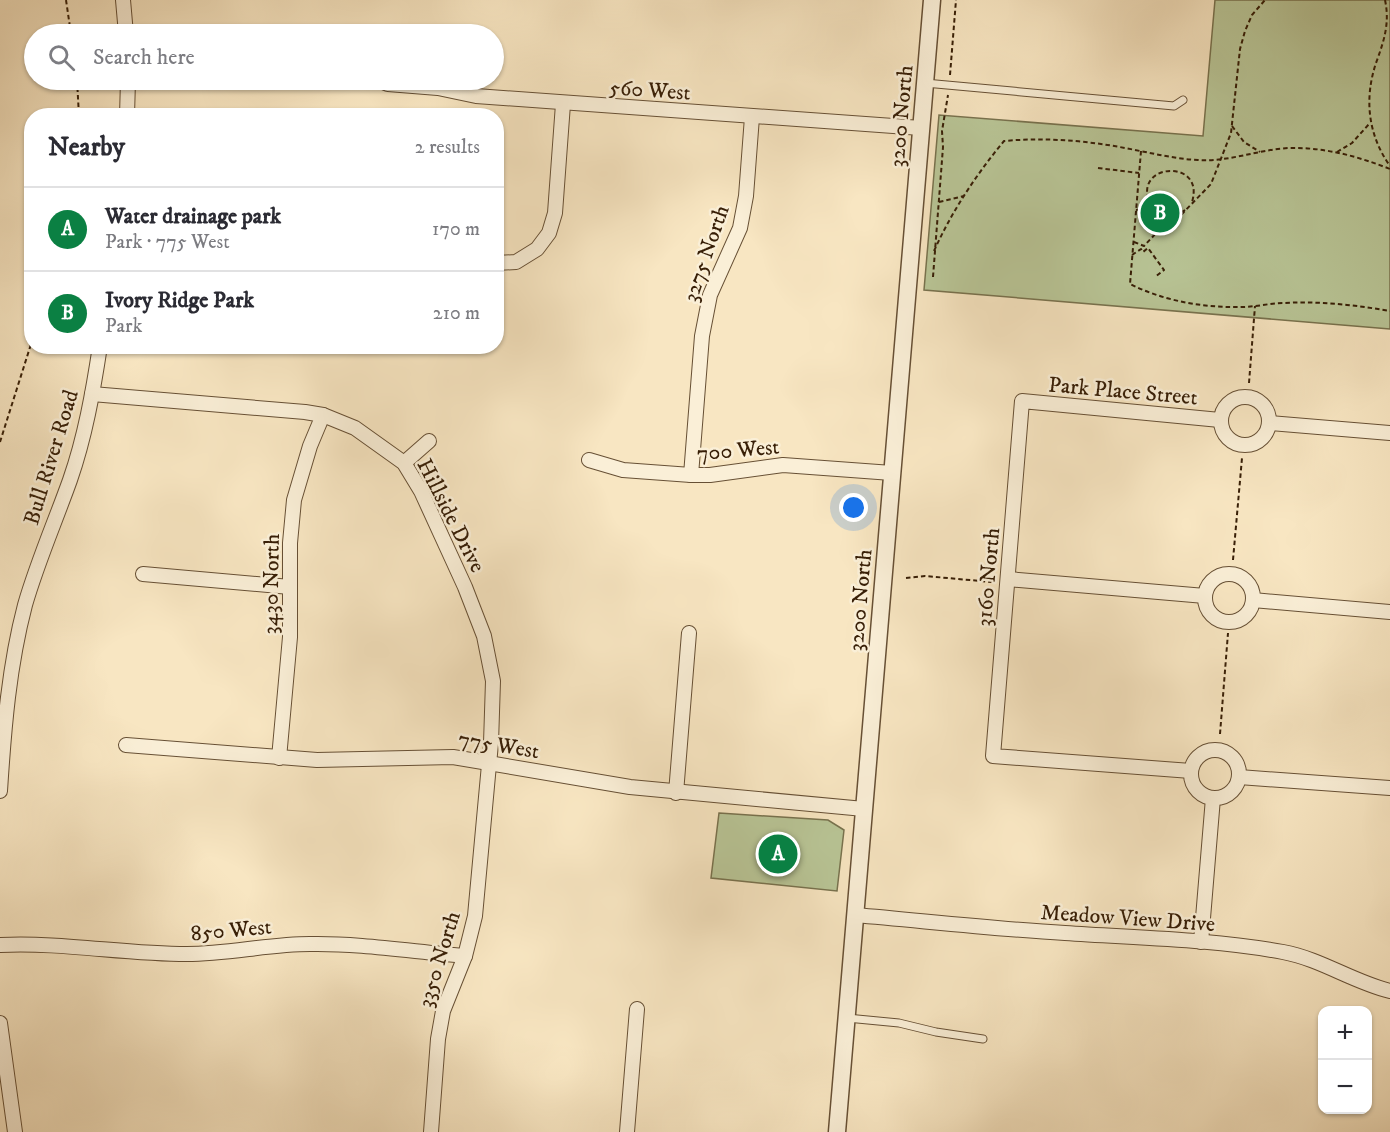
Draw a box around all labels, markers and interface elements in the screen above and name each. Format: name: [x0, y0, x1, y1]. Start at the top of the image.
search box: [24, 24, 504, 90]
icon: search: [45, 41, 78, 74]
text: Search here: [93, 44, 195, 71]
street label: 3200 North: [884, 63, 919, 168]
street label: 560 West: [608, 74, 692, 107]
text: Nearby: [48, 131, 125, 164]
text: 2 results: [415, 135, 480, 160]
pin: B: [1140, 190, 1180, 236]
street label: 3275 North: [677, 201, 736, 305]
text: Water drainage park: [105, 203, 281, 230]
text: A: [61, 217, 74, 242]
text: 170 m: [432, 217, 480, 242]
text: Park · 775 West: [105, 230, 230, 255]
text: Ivory Ridge Park: [105, 287, 254, 314]
text: B: [61, 301, 74, 326]
text: 210 m: [433, 301, 480, 326]
text: Park: [105, 314, 142, 339]
street label: Park Place Street: [1047, 372, 1199, 411]
street label: Bull River Road: [18, 387, 85, 528]
street label: 700 West: [696, 433, 780, 468]
street label: Hillside Drive: [410, 454, 491, 577]
your location: [839, 493, 868, 522]
street label: 3160 North: [971, 526, 1006, 628]
street label: 3430 North: [257, 533, 286, 635]
street label: 3200 North: [843, 547, 878, 652]
street label: 775 West: [456, 726, 541, 765]
pin: A: [758, 832, 798, 876]
street label: Meadow View Drive: [1040, 899, 1216, 938]
street label: 3350 North: [412, 908, 467, 1011]
street label: 850 West: [190, 914, 273, 947]
map controls: [1318, 1006, 1372, 1114]
button: +: [1318, 1006, 1372, 1060]
button: −: [1318, 1060, 1372, 1114]

